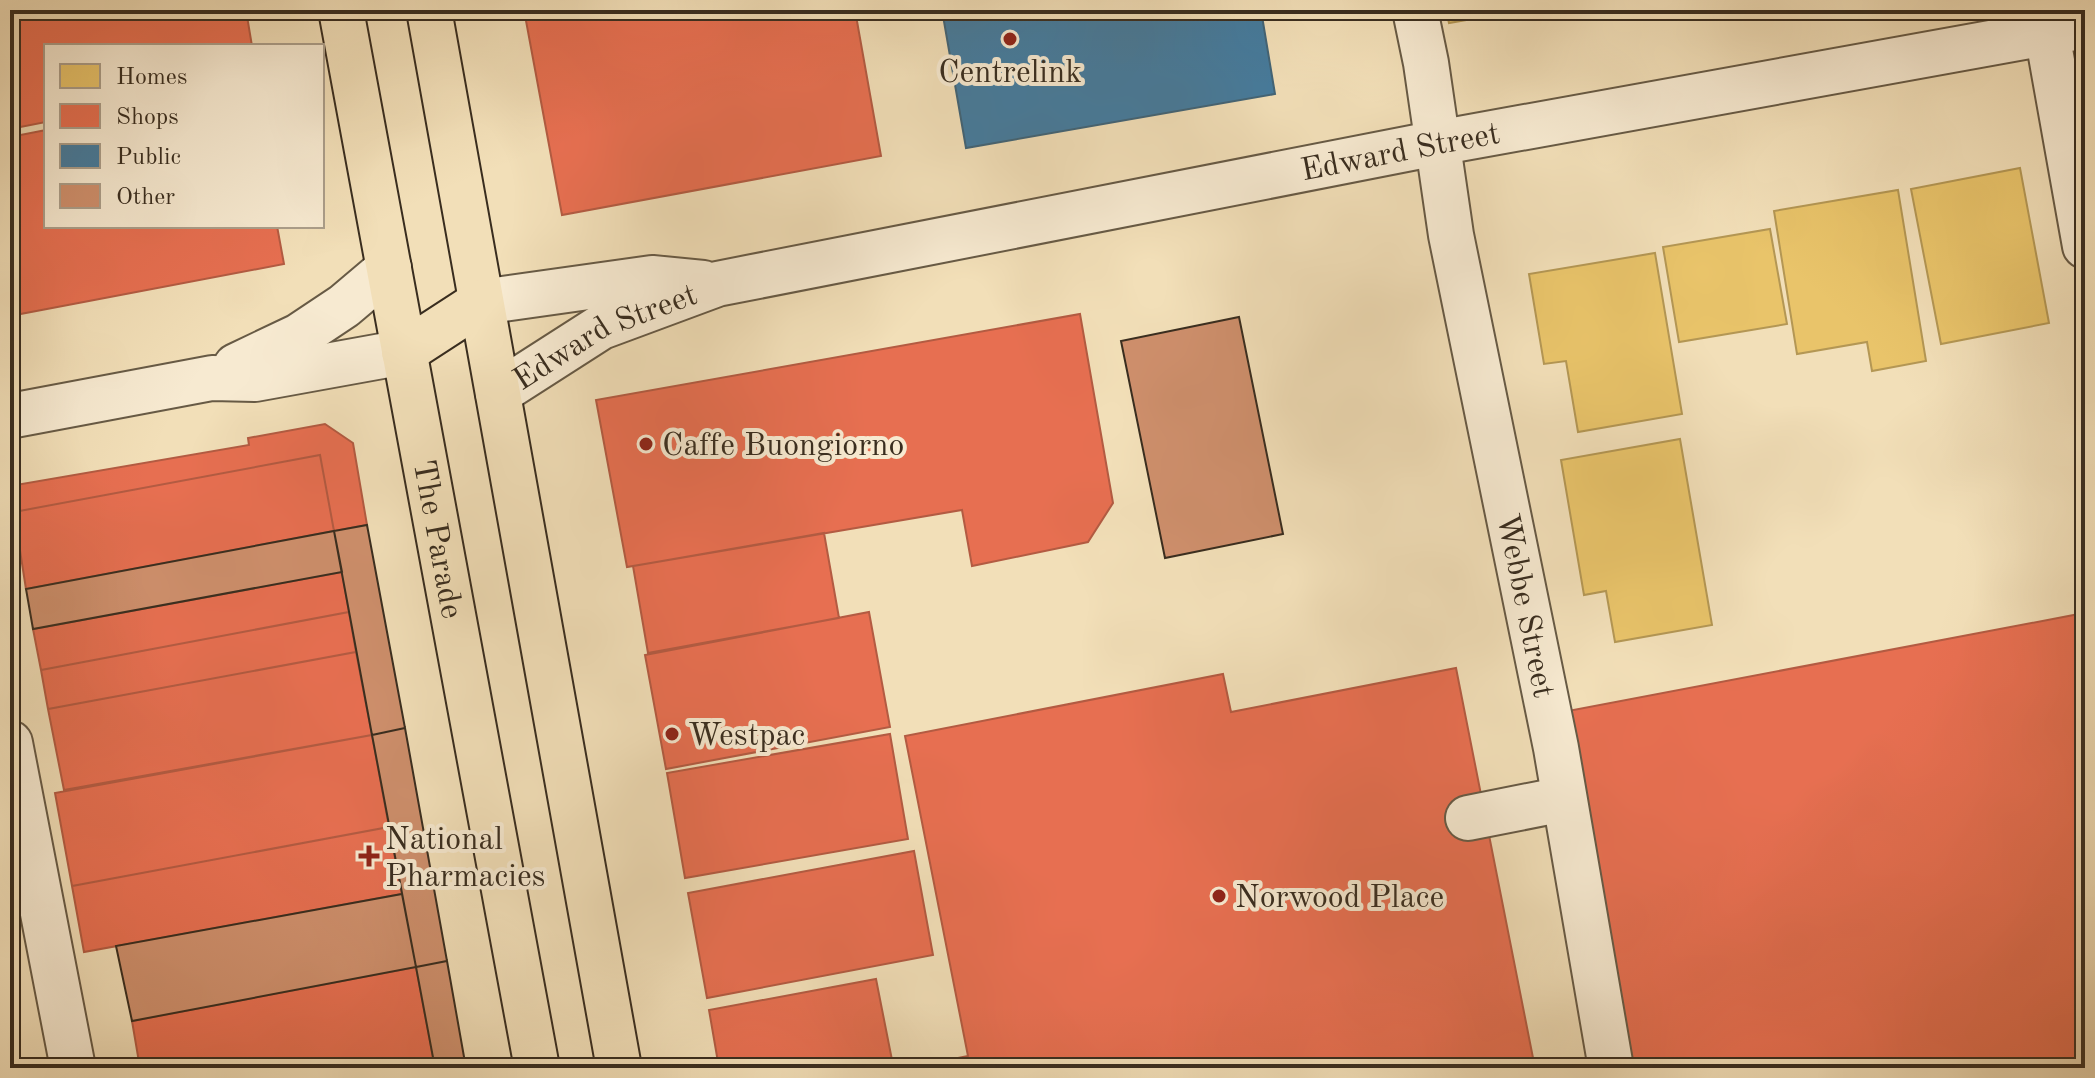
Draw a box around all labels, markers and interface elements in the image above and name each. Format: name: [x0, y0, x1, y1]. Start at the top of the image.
marker: Centrelink: [1001, 30, 1019, 48]
legend: [44, 44, 324, 228]
place label: Centrelink: [938, 58, 1082, 90]
text: Homes: [116, 66, 187, 90]
text: Shops: [116, 106, 179, 130]
street label: Edward Street: [1298, 119, 1503, 188]
text: Public: [116, 146, 181, 170]
text: Other: [116, 186, 175, 210]
street label: Edward Street: [509, 280, 702, 398]
place label: Caffe Buongiorno: [662, 431, 904, 463]
marker: Caffe Buongiorno: [637, 435, 655, 453]
street label: The Parade: [406, 458, 466, 621]
street label: Webbe Street: [1489, 511, 1558, 701]
place label: Westpac: [688, 721, 805, 753]
marker: Westpac: [663, 725, 681, 743]
place label: National Pharmacies: [385, 825, 546, 894]
marker: National Pharmacies: [360, 847, 378, 865]
place label: Norwood Place: [1235, 883, 1444, 915]
marker: Norwood Place: [1210, 887, 1228, 905]

